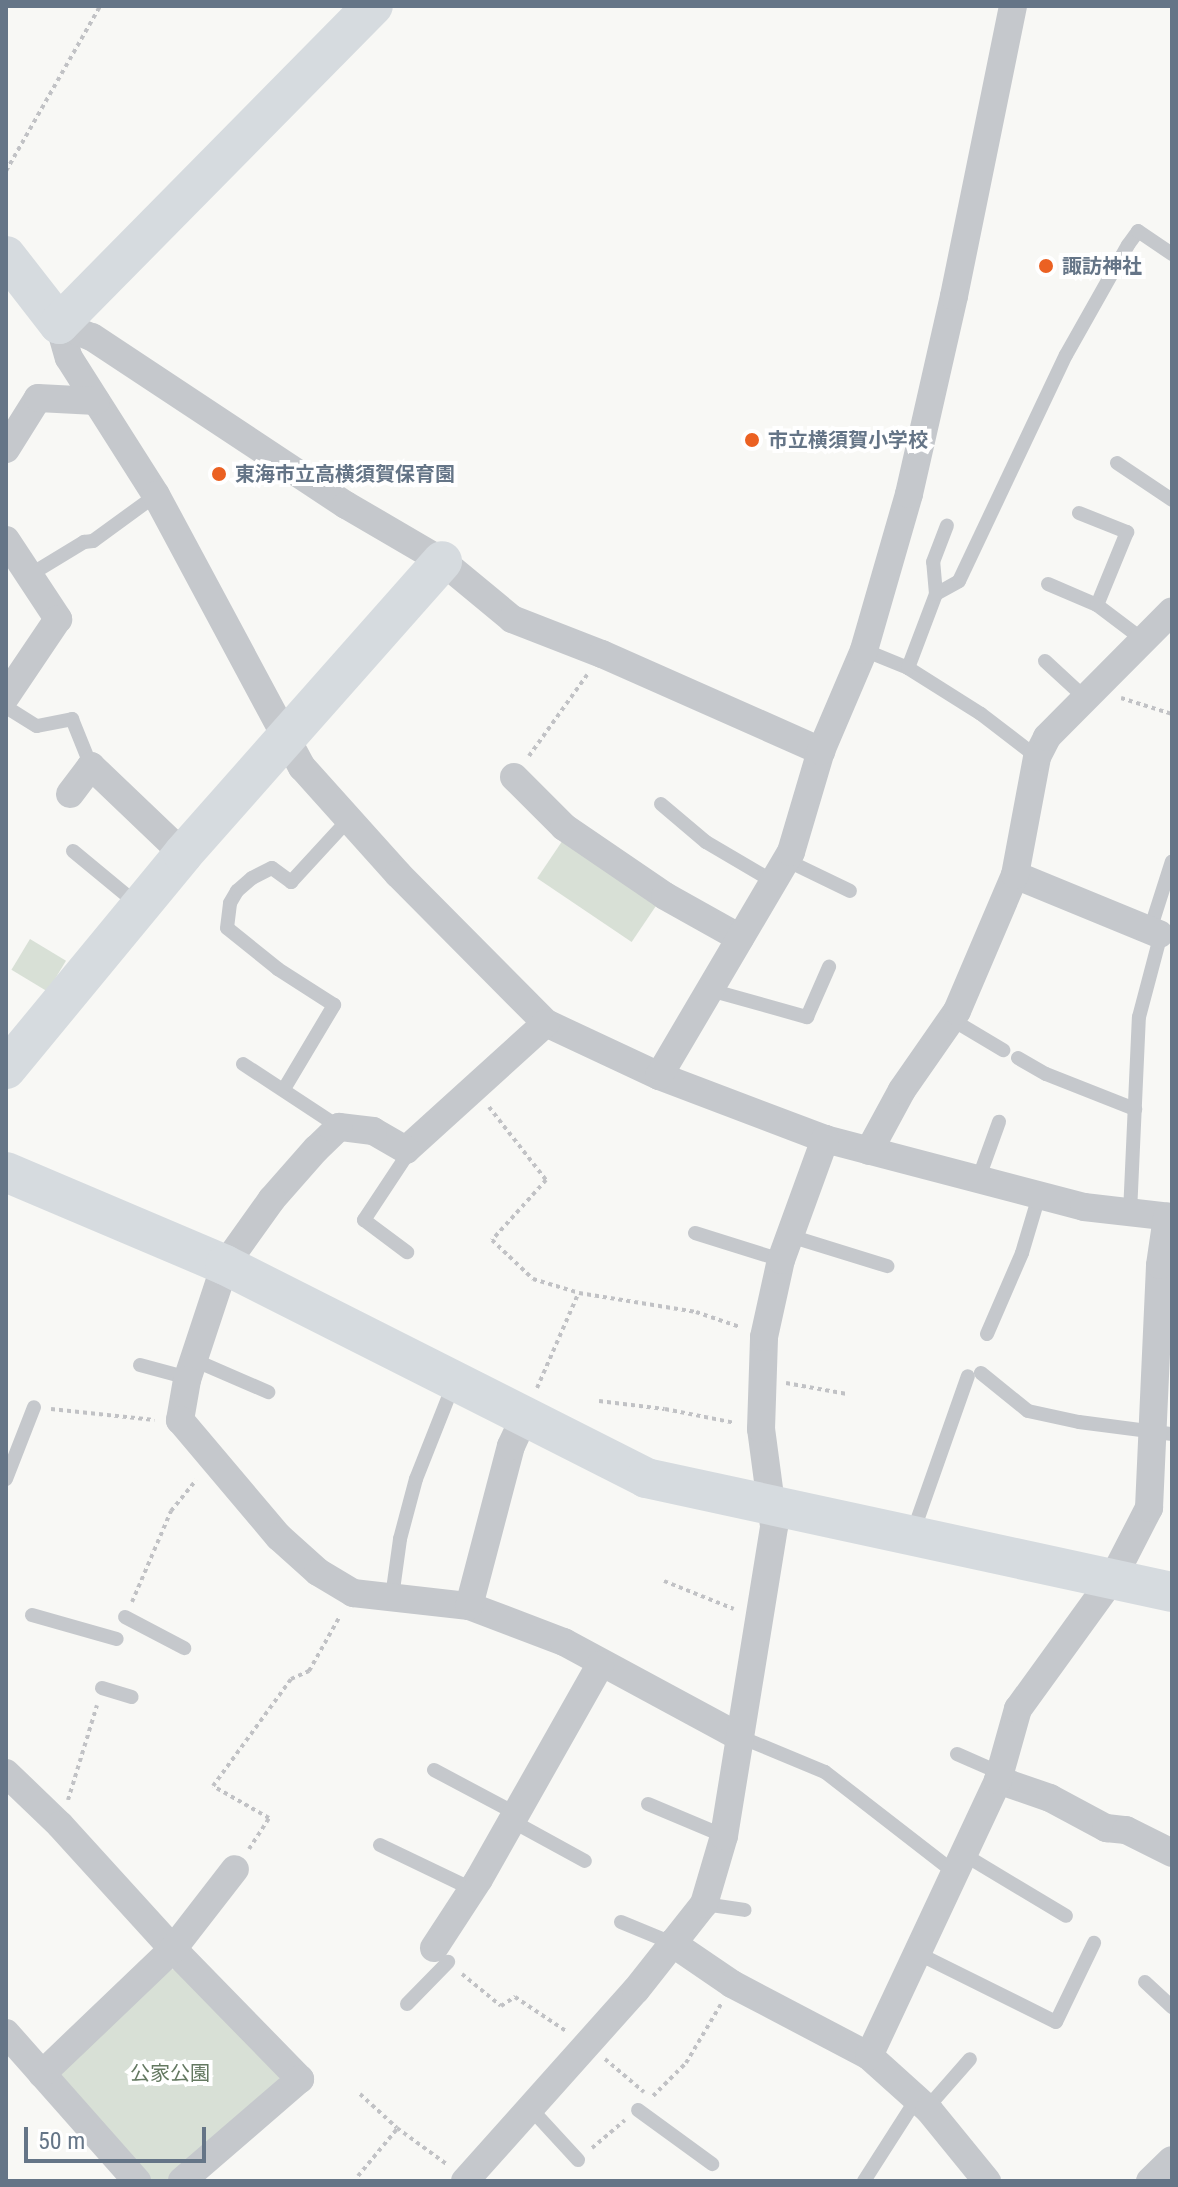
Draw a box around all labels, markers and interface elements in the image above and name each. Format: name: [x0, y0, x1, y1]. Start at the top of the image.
place label: 諏訪神社: [1062, 254, 1142, 278]
marker: 諏訪神社: [1037, 257, 1055, 275]
place label: 市立横須賀小学校: [768, 428, 928, 452]
marker: 市立横須賀小学校: [743, 431, 761, 449]
place label: 東海市立高横須賀保育園: [235, 462, 455, 486]
marker: 東海市立高横須賀保育園: [210, 465, 228, 483]
park label: 公家公園: [130, 2061, 210, 2085]
scale bar: [28, 2111, 210, 2161]
text: 50 m: [38, 2127, 85, 2155]

